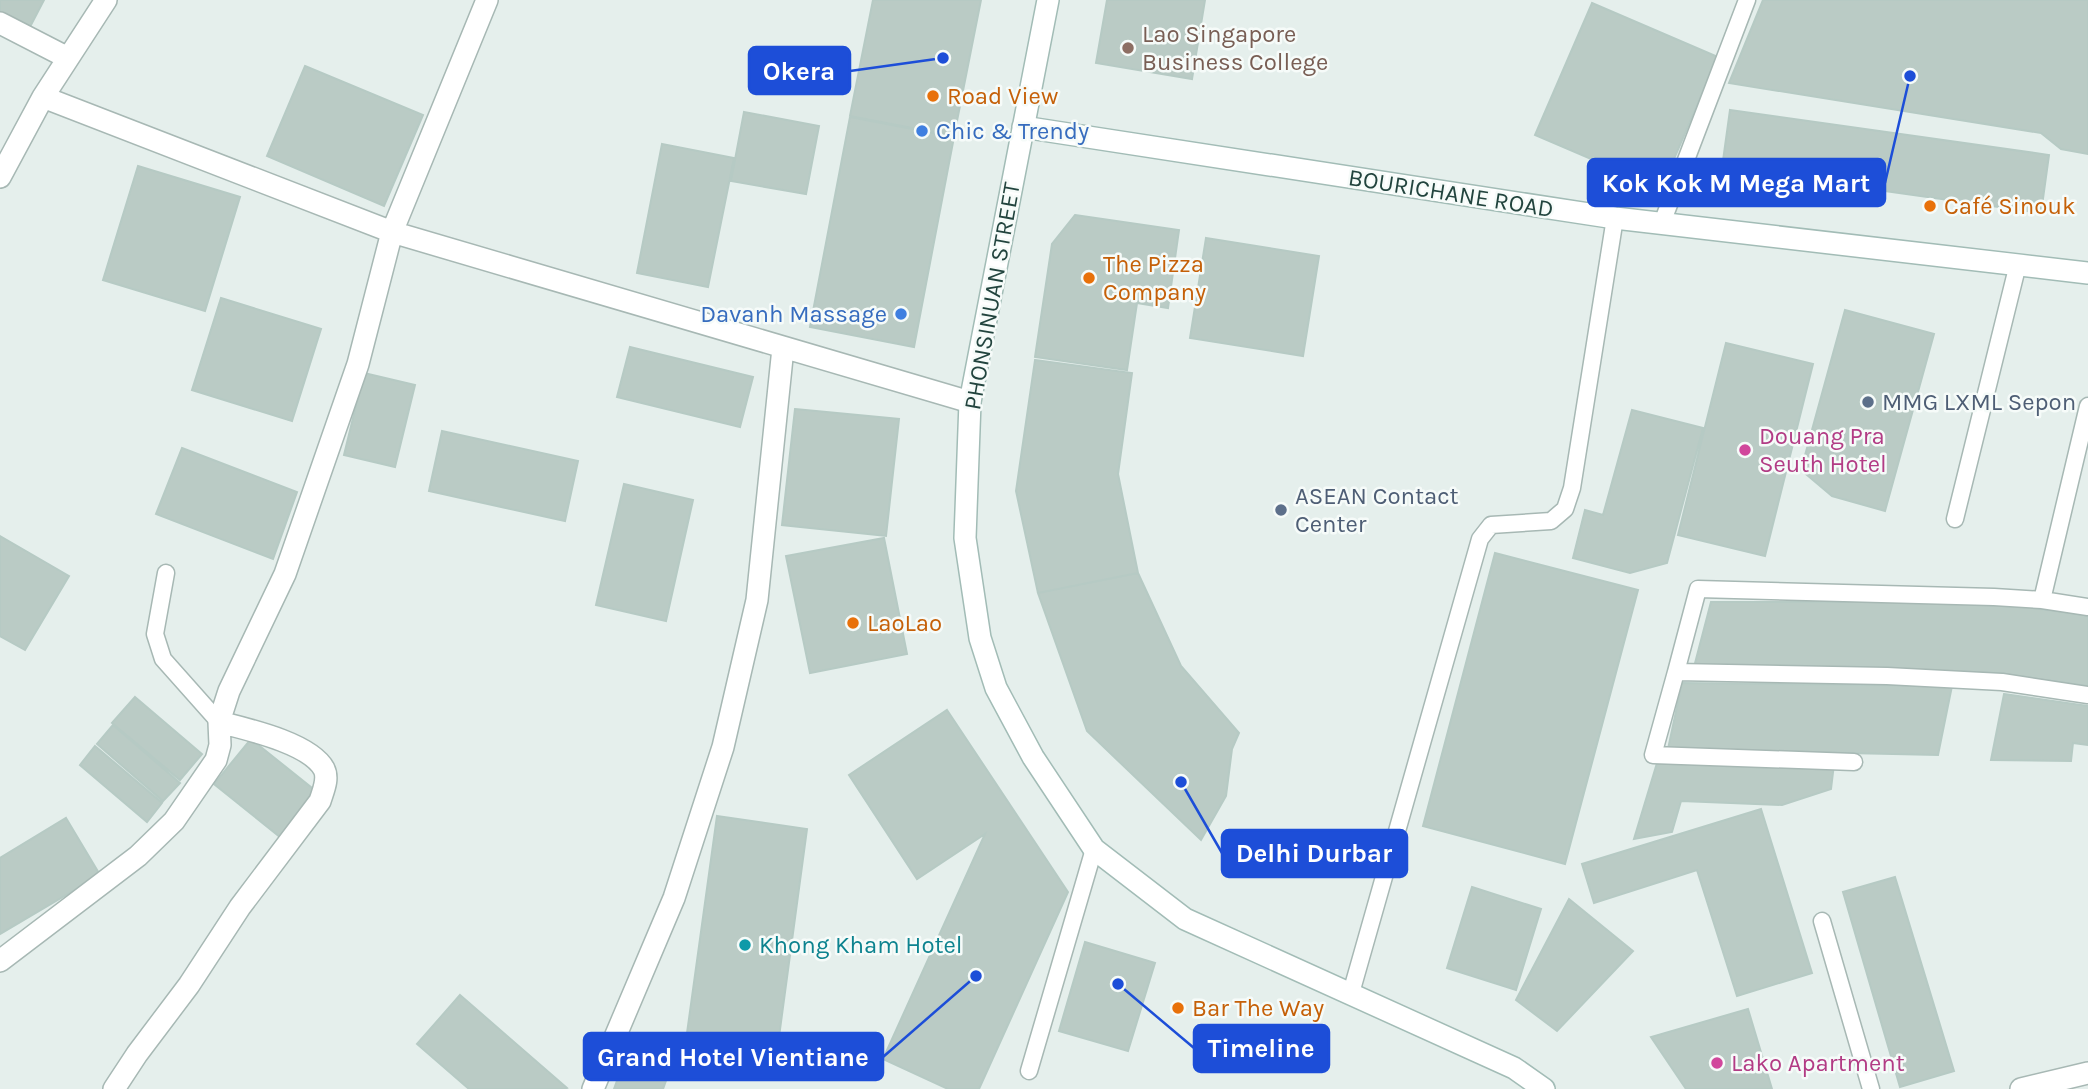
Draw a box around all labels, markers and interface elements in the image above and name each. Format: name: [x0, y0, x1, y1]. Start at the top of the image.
place label: Lao Singapore Business College: [1142, 20, 1328, 76]
marker: Lao Singapore Business College: [1120, 40, 1136, 56]
callout: Okera: [749, 47, 850, 94]
text: Okera: [763, 56, 835, 87]
place label: Road View: [947, 82, 1058, 110]
marker: Road View: [925, 88, 941, 104]
place label: Chic & Trendy: [936, 117, 1089, 145]
marker: Chic & Trendy: [914, 123, 930, 139]
callout: Kok Kok M Mega Mart: [1588, 159, 1885, 206]
street label: BOURICHANE ROAD: [1346, 163, 1556, 223]
text: Kok Kok M Mega Mart: [1602, 168, 1870, 199]
street label: PHONSINUAN STREET: [958, 180, 1026, 412]
place label: Café Sinouk: [1944, 192, 2076, 220]
marker: Café Sinouk: [1922, 198, 1938, 214]
place label: The Pizza Company: [1103, 250, 1206, 306]
marker: The Pizza Company: [1081, 270, 1097, 286]
place label: Davanh Massage: [700, 300, 887, 328]
marker: Davanh Massage: [893, 306, 909, 322]
place label: MMG LXML Sepon: [1882, 388, 2076, 416]
marker: MMG LXML Sepon: [1860, 394, 1876, 410]
place label: Douang Pra Seuth Hotel: [1759, 422, 1887, 478]
marker: Douang Pra Seuth Hotel: [1737, 442, 1753, 458]
place label: ASEAN Contact Center: [1295, 482, 1459, 538]
marker: ASEAN Contact Center: [1273, 502, 1289, 518]
place label: LaoLao: [867, 609, 942, 637]
marker: LaoLao: [845, 615, 861, 631]
callout: Delhi Durbar: [1222, 830, 1407, 877]
text: Delhi Durbar: [1236, 838, 1393, 869]
place label: Khong Kham Hotel: [759, 931, 963, 959]
marker: Khong Kham Hotel: [737, 937, 753, 953]
place label: Bar The Way: [1192, 994, 1324, 1022]
marker: Bar The Way: [1170, 1000, 1186, 1016]
callout: Timeline: [1194, 1025, 1329, 1072]
callout: Grand Hotel Vientiane: [584, 1033, 883, 1080]
text: Timeline: [1207, 1033, 1315, 1064]
text: Grand Hotel Vientiane: [597, 1042, 869, 1073]
place label: Lako Apartment: [1731, 1049, 1905, 1077]
marker: Lako Apartment: [1709, 1055, 1725, 1071]

